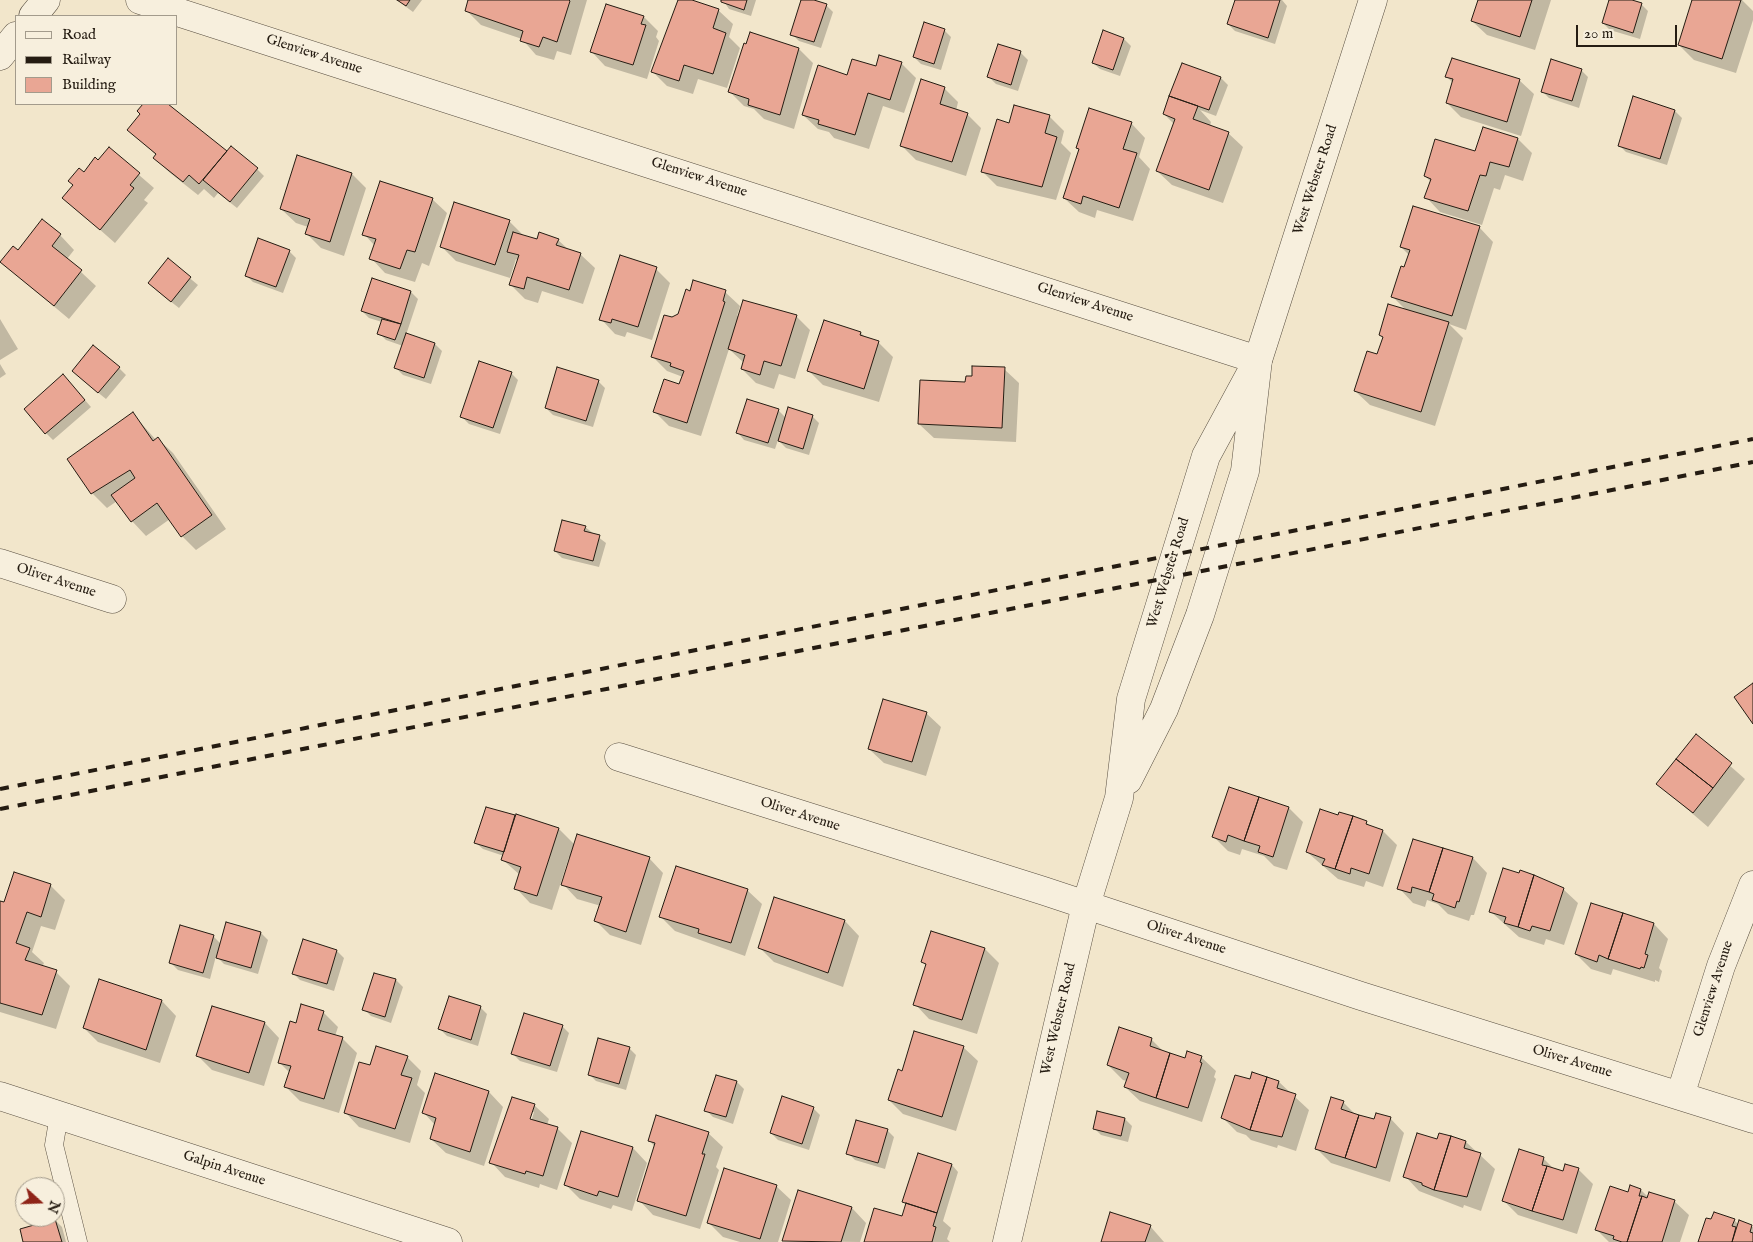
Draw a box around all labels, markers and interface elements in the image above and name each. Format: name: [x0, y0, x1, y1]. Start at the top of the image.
legend: [15, 15, 178, 105]
scale bar: [1578, 15, 1679, 47]
text: 20 m: [1584, 24, 1613, 43]
text: Road: [62, 25, 96, 44]
street label: Glenview Avenue: [264, 32, 364, 78]
text: Railway: [62, 50, 111, 69]
text: Building: [62, 75, 116, 94]
street label: West Webster Road: [1290, 123, 1342, 237]
street label: Glenview Avenue: [649, 155, 749, 201]
street label: Glenview Avenue: [1035, 280, 1135, 326]
street label: West Webster Road: [1144, 516, 1194, 630]
street label: Oliver Avenue: [14, 560, 98, 602]
street label: Oliver Avenue: [758, 794, 842, 836]
street label: Oliver Avenue: [1144, 917, 1228, 959]
street label: Glenview Avenue: [1691, 939, 1737, 1039]
street label: West Webster Road: [1038, 961, 1080, 1077]
street label: Oliver Avenue: [1530, 1042, 1614, 1082]
street label: Galpin Avenue: [181, 1148, 267, 1190]
north arrow: [15, 1177, 65, 1227]
text: N: [43, 1198, 64, 1216]

